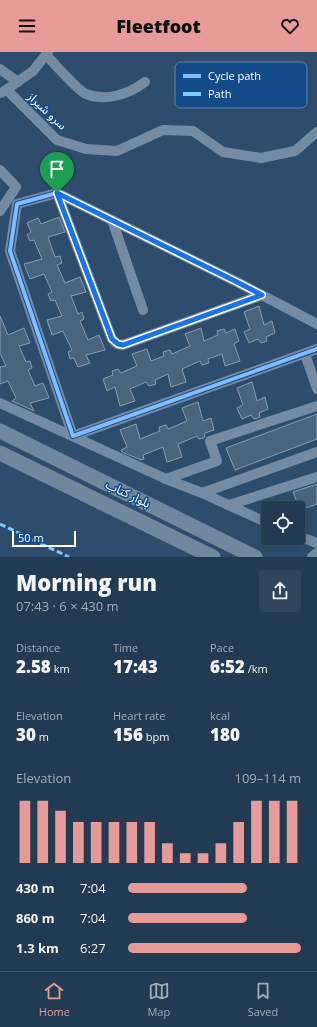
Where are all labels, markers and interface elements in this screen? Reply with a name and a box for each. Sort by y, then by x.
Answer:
text: Fleetfoot [116,14,201,38]
icon: menu [16,15,38,37]
icon: heart [279,15,301,37]
legend [175,62,307,108]
text: Cycle path [208,68,261,83]
text: Path [208,86,231,101]
street label: سرو شیراز [23,87,71,133]
pin [40,152,74,193]
icon: arrive [46,158,68,180]
street label: بلوار کتاب [103,475,153,512]
map controls [261,501,305,545]
button: locate [261,501,305,545]
scale bar [12,529,76,548]
text: 50 m [18,530,44,545]
text: Morning run [16,567,157,597]
button: share [259,570,301,612]
text: 07:43 · 6 × 430 m [16,597,119,615]
text: Distance [16,640,60,655]
text: Time [113,640,138,655]
text: Pace [210,640,234,655]
text: 2.58 [16,655,51,678]
text: 17:43 [113,655,158,678]
text: 6:52 [210,655,245,678]
text: km [51,661,70,676]
text: /km [245,661,268,676]
text: Elevation [16,708,63,723]
text: Heart rate [113,708,165,723]
text: kcal [210,708,230,723]
text: 30 [16,723,36,746]
text: 156 [113,723,143,746]
text: 180 [210,723,240,746]
text: m [36,729,49,744]
text: bpm [143,729,169,744]
text: Elevation [16,769,71,787]
text: 109–114 m [234,769,301,787]
text: 430 m [16,879,54,897]
text: 7:04 [80,879,106,897]
text: 860 m [16,909,54,927]
text: 7:04 [80,909,106,927]
text: 1.3 km [16,939,59,957]
text: 6:27 [80,939,106,957]
tab: Home [39,980,70,1019]
tab: Map [147,980,170,1019]
tab: Saved [248,980,278,1019]

